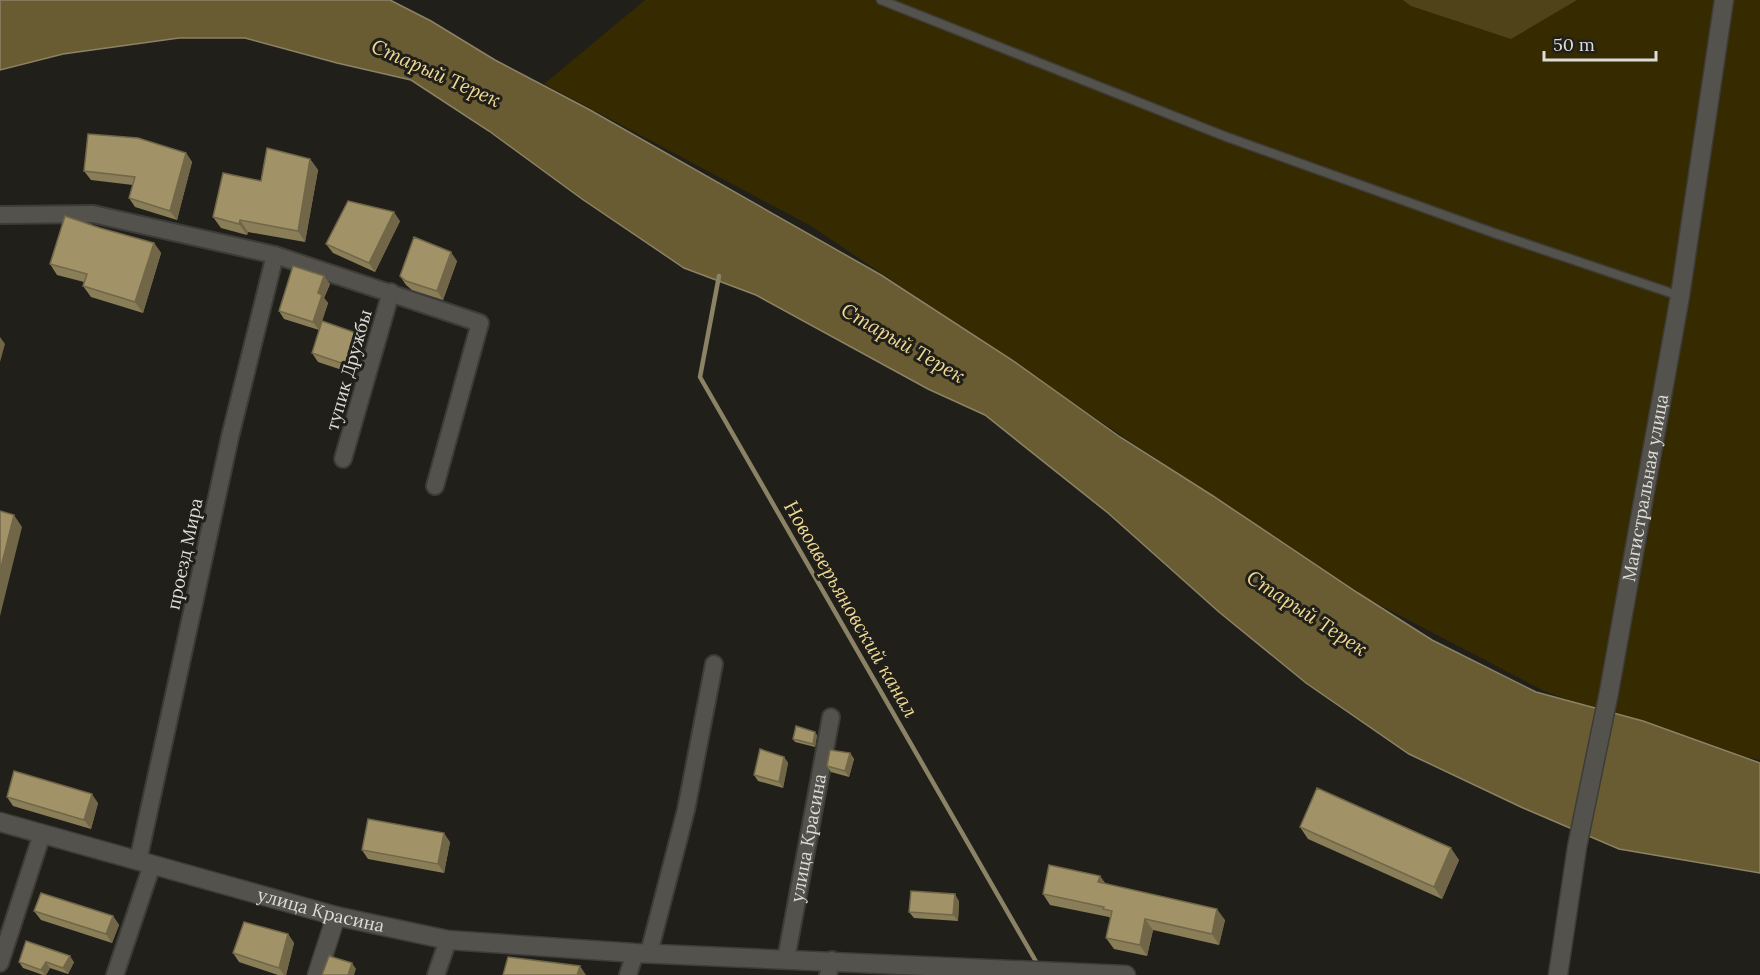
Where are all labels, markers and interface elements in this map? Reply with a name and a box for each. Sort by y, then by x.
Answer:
scale bar [1544,24,1656,62]
water label: Старый Терек [368,33,505,112]
text: 50 m [1553,33,1595,56]
water label: Старый Терек [837,297,970,388]
street label: тупик Дружбы [320,307,377,433]
street label: Магистральная улица [1617,392,1673,583]
street label: проезд Мира [161,496,208,612]
water label: Новоаверьяновский канал [779,496,924,722]
water label: Старый Терек [1242,564,1373,661]
street label: улица Красина [785,772,831,904]
street label: улица Красина [255,883,387,937]

